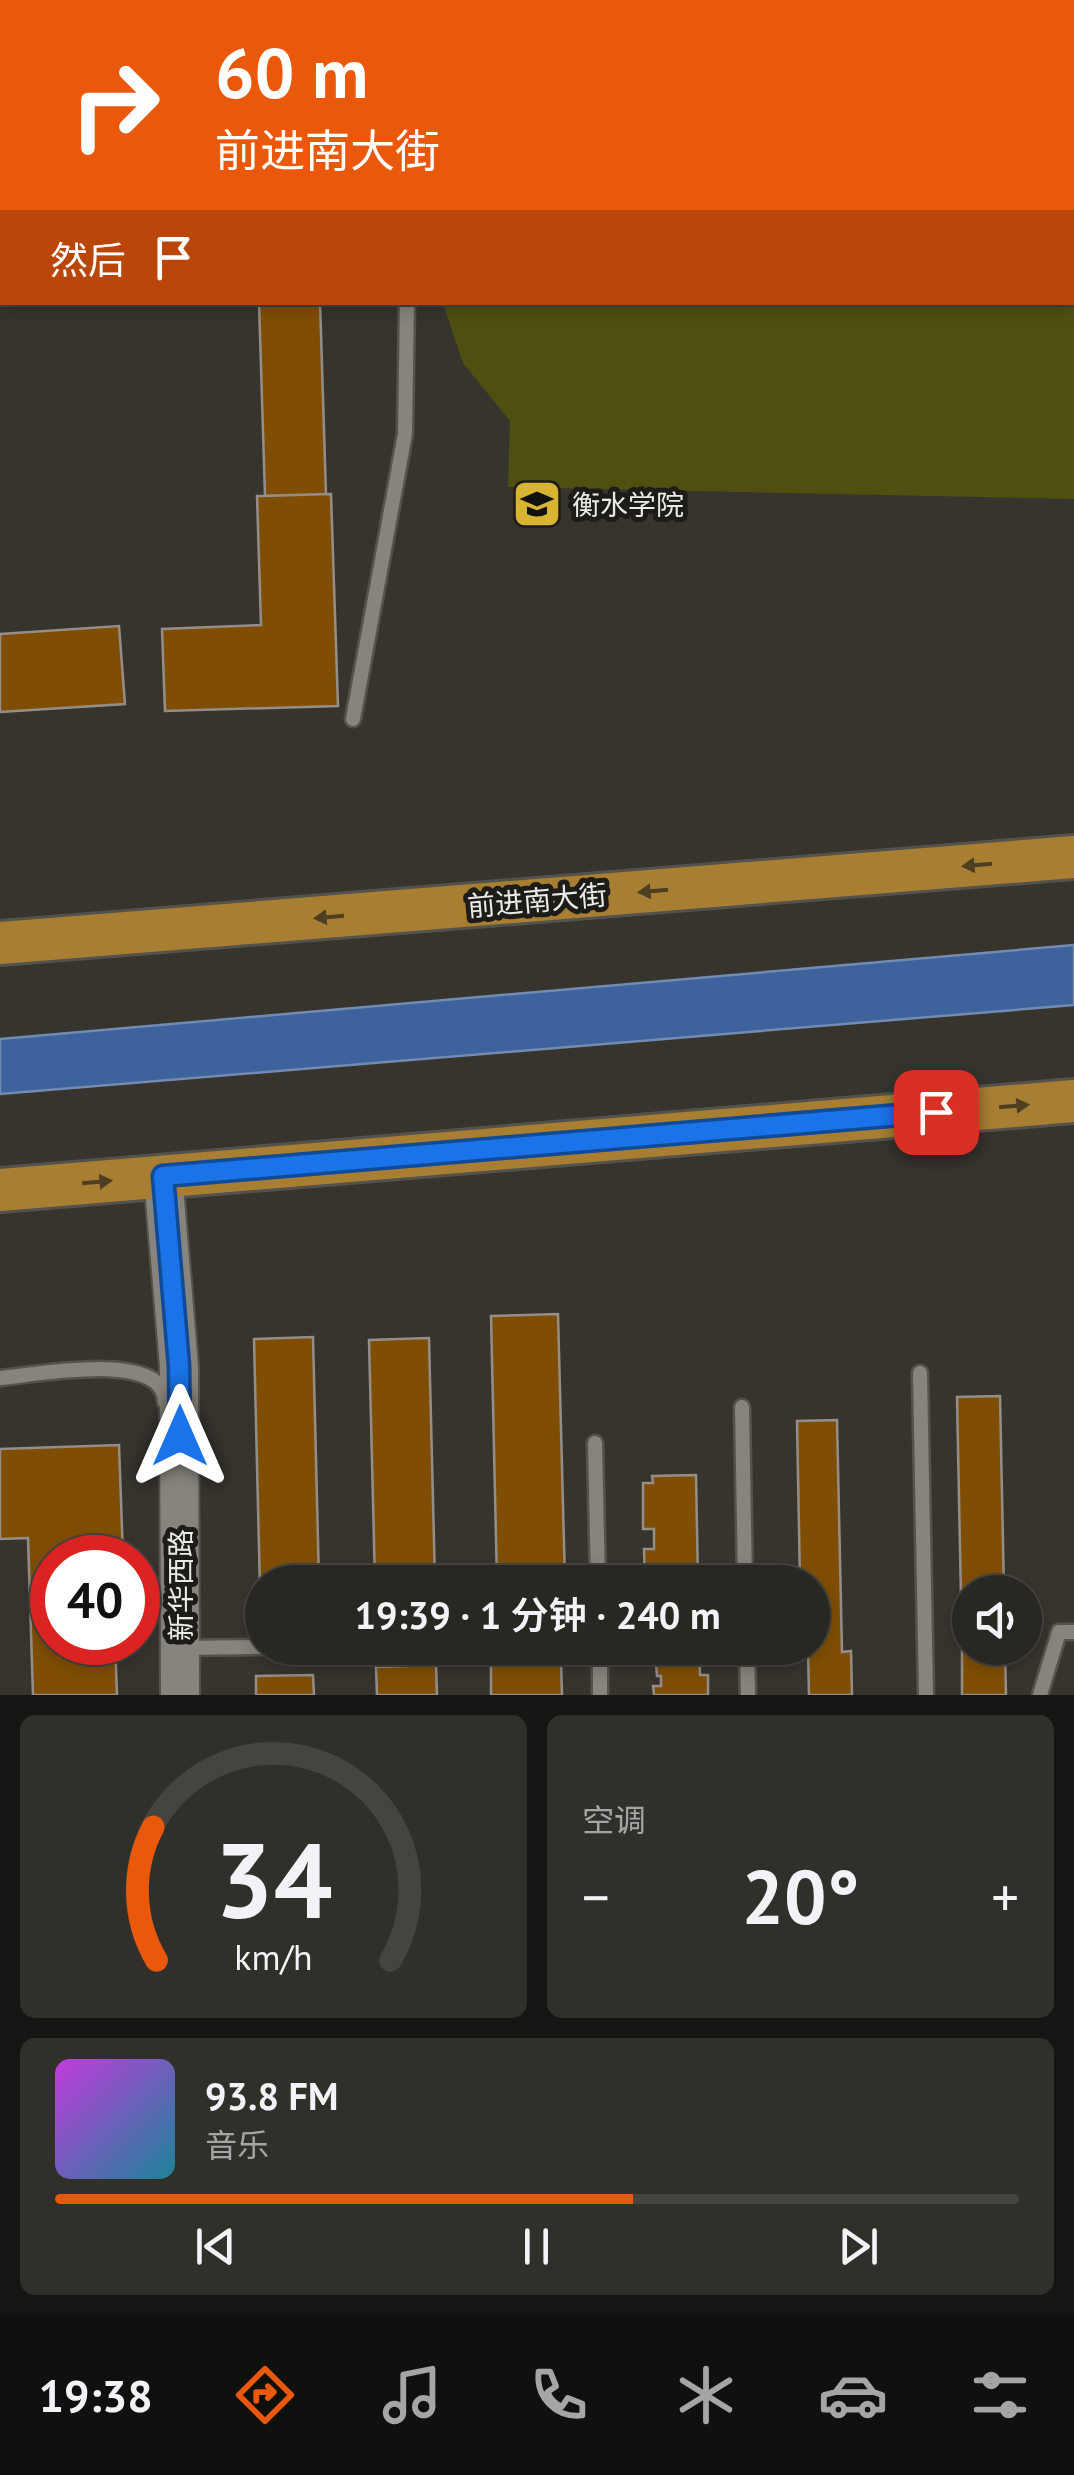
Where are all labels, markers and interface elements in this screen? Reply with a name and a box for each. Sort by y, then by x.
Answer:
text: 60 m [215,27,368,117]
icon: right [50,40,180,170]
text: 前进南大街 [215,121,440,179]
icon: arrive [146,230,201,285]
text: 然后 [50,235,126,284]
school or university icon: 衡水学院 [511,478,563,530]
place label: 衡水学院 [572,486,684,523]
one-way arrow [960,857,992,873]
street label: 前进南大街 [466,875,608,925]
one-way arrow [636,883,668,899]
one-way arrow [312,909,344,925]
pin [894,1070,979,1155]
icon: arrive [909,1085,964,1140]
one-way arrow [999,1098,1030,1114]
one-way arrow [82,1173,114,1189]
position arrow [128,1384,232,1488]
street label: 新华西路 [162,1529,199,1641]
speed limit sign: 40 [30,1535,160,1665]
map controls [952,1575,1042,1665]
button: sound [952,1575,1042,1665]
text: 19:39 · 1 分钟 · 240 m [354,1590,721,1639]
text: 空调 [582,1799,646,1841]
text: 34 [215,1812,332,1947]
text: 20° [742,1848,859,1945]
text: − [582,1861,610,1932]
text: + [991,1861,1019,1932]
text: km/h [234,1934,313,1980]
text: 93.8 FM [205,2071,338,2120]
text: 音乐 [205,2124,269,2166]
icon: previous [188,2219,243,2274]
icon: pause [509,2219,564,2274]
icon: next [831,2219,886,2274]
icon: directions [230,2360,300,2430]
icon: music [377,2360,447,2430]
icon: phone [524,2360,594,2430]
icon: climate [671,2360,741,2430]
icon: car [818,2360,888,2430]
icon: filters [965,2360,1035,2430]
text: 19:38 [39,2366,153,2424]

